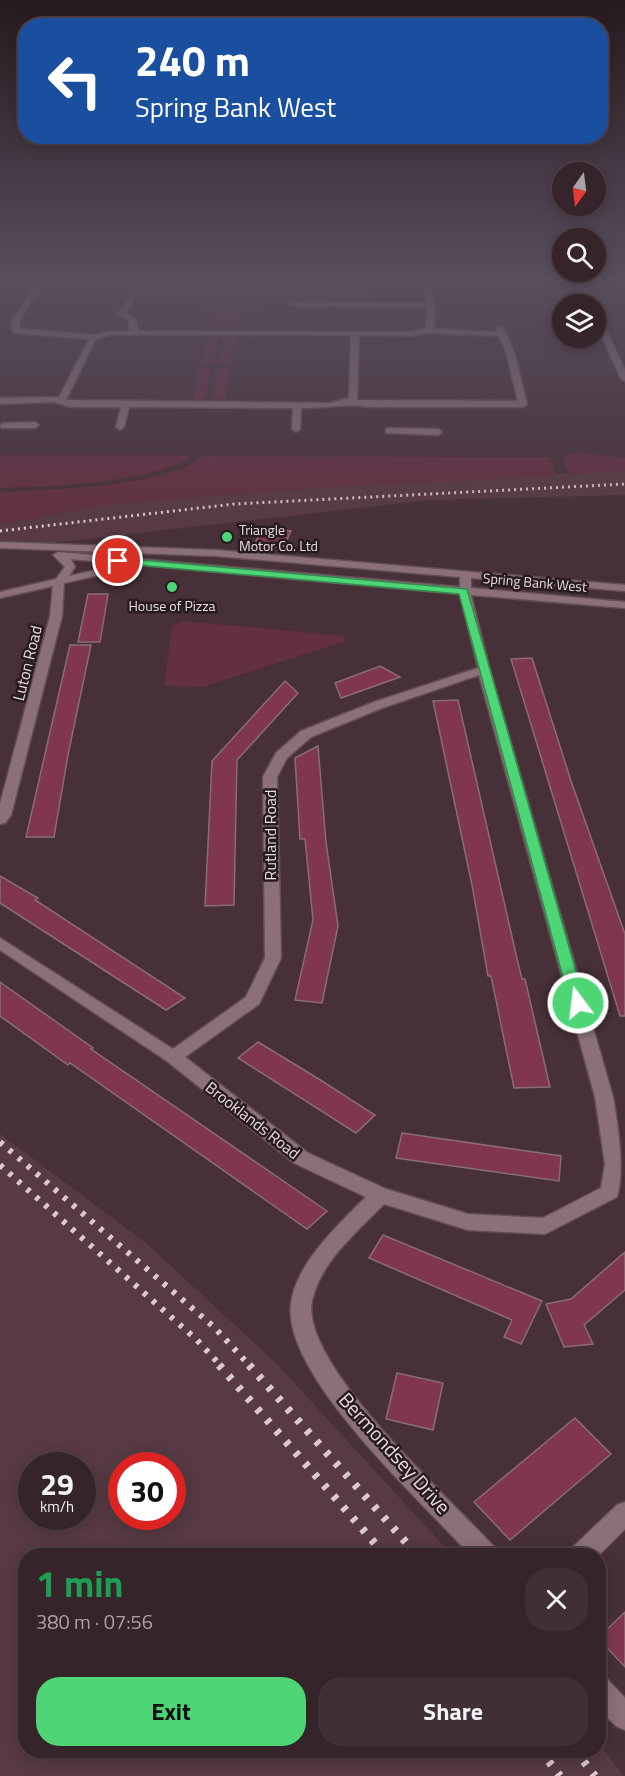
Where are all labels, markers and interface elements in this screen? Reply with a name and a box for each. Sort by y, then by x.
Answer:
text: 240 m [135,28,250,92]
icon: left [36,42,114,120]
text: Spring Bank West [135,86,336,127]
north arrow [552,162,606,216]
map controls [552,162,606,348]
button: search [552,228,606,282]
button: layers [552,294,606,348]
place label: Triangle Motor Co. Ltd [239,519,318,556]
marker: Triangle Motor Co. Ltd [220,530,234,544]
pin [92,535,143,586]
icon: arrive [101,544,134,577]
street label: Spring Bank West [482,567,588,597]
marker: House of Pizza [165,580,179,594]
place label: House of Pizza [128,595,216,616]
street label: Luton Road [6,623,48,703]
street label: Rutland Road [258,790,282,880]
position arrow [546,971,610,1035]
street label: Brooklands Road [201,1075,305,1165]
street label: Bermondsey Drive [332,1385,458,1521]
speed limit sign: 30 [108,1452,186,1530]
text: 29 [40,1461,74,1507]
text: km/h [40,1495,74,1518]
text: 1 min [36,1556,123,1611]
button: close [525,1568,588,1631]
text: 380 m · 07:56 [36,1606,153,1637]
button: Exit [36,1677,306,1746]
button: Share [318,1677,588,1746]

